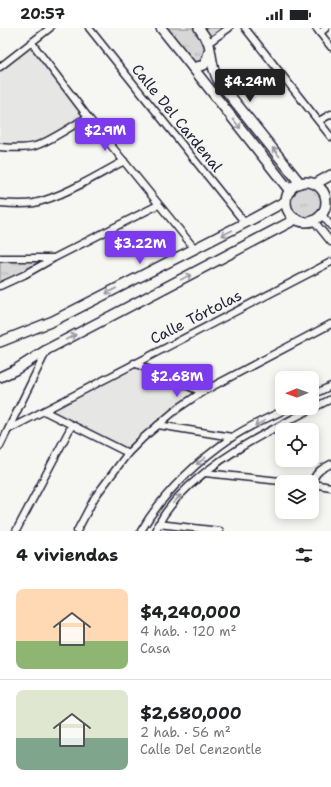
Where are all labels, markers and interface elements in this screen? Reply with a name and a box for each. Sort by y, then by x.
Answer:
text: 20:57 [20,4,65,24]
street label: Calle Del Cardenal [127,60,227,177]
pin: $4.24M [217,69,283,103]
text: $4.24M [224,73,276,90]
pin: $2.9M [77,118,133,152]
one-way arrow [233,119,242,130]
text: $2.9M [84,122,126,139]
one-way arrow [271,147,280,158]
one-way arrow [221,230,233,237]
pin: $3.22M [107,231,173,265]
text: $3.22M [114,235,166,252]
one-way arrow [179,273,191,280]
street label: Calle Tórtolas [147,285,245,349]
one-way arrow [105,288,117,296]
one-way arrow [64,333,76,341]
pin: $2.68M [144,364,210,398]
text: $2.68M [151,368,203,385]
north arrow [275,371,319,415]
map controls [275,371,319,519]
one-way arrow [254,419,266,427]
button: locate [275,423,319,467]
one-way arrow [196,456,207,465]
button: layers [275,475,319,519]
one-way arrow [172,494,181,504]
text: 4 viviendas [16,544,118,566]
icon: filters [293,544,315,566]
text: $4,240,000 [140,601,241,623]
icon: home [48,605,96,653]
text: 4 hab. · 120 m² [140,623,236,640]
text: Casa [140,640,170,657]
text: $2,680,000 [140,702,242,724]
icon: home [48,706,96,754]
text: 2 hab. · 56 m² [140,724,231,741]
text: Calle Del Cenzontle [140,741,262,758]

